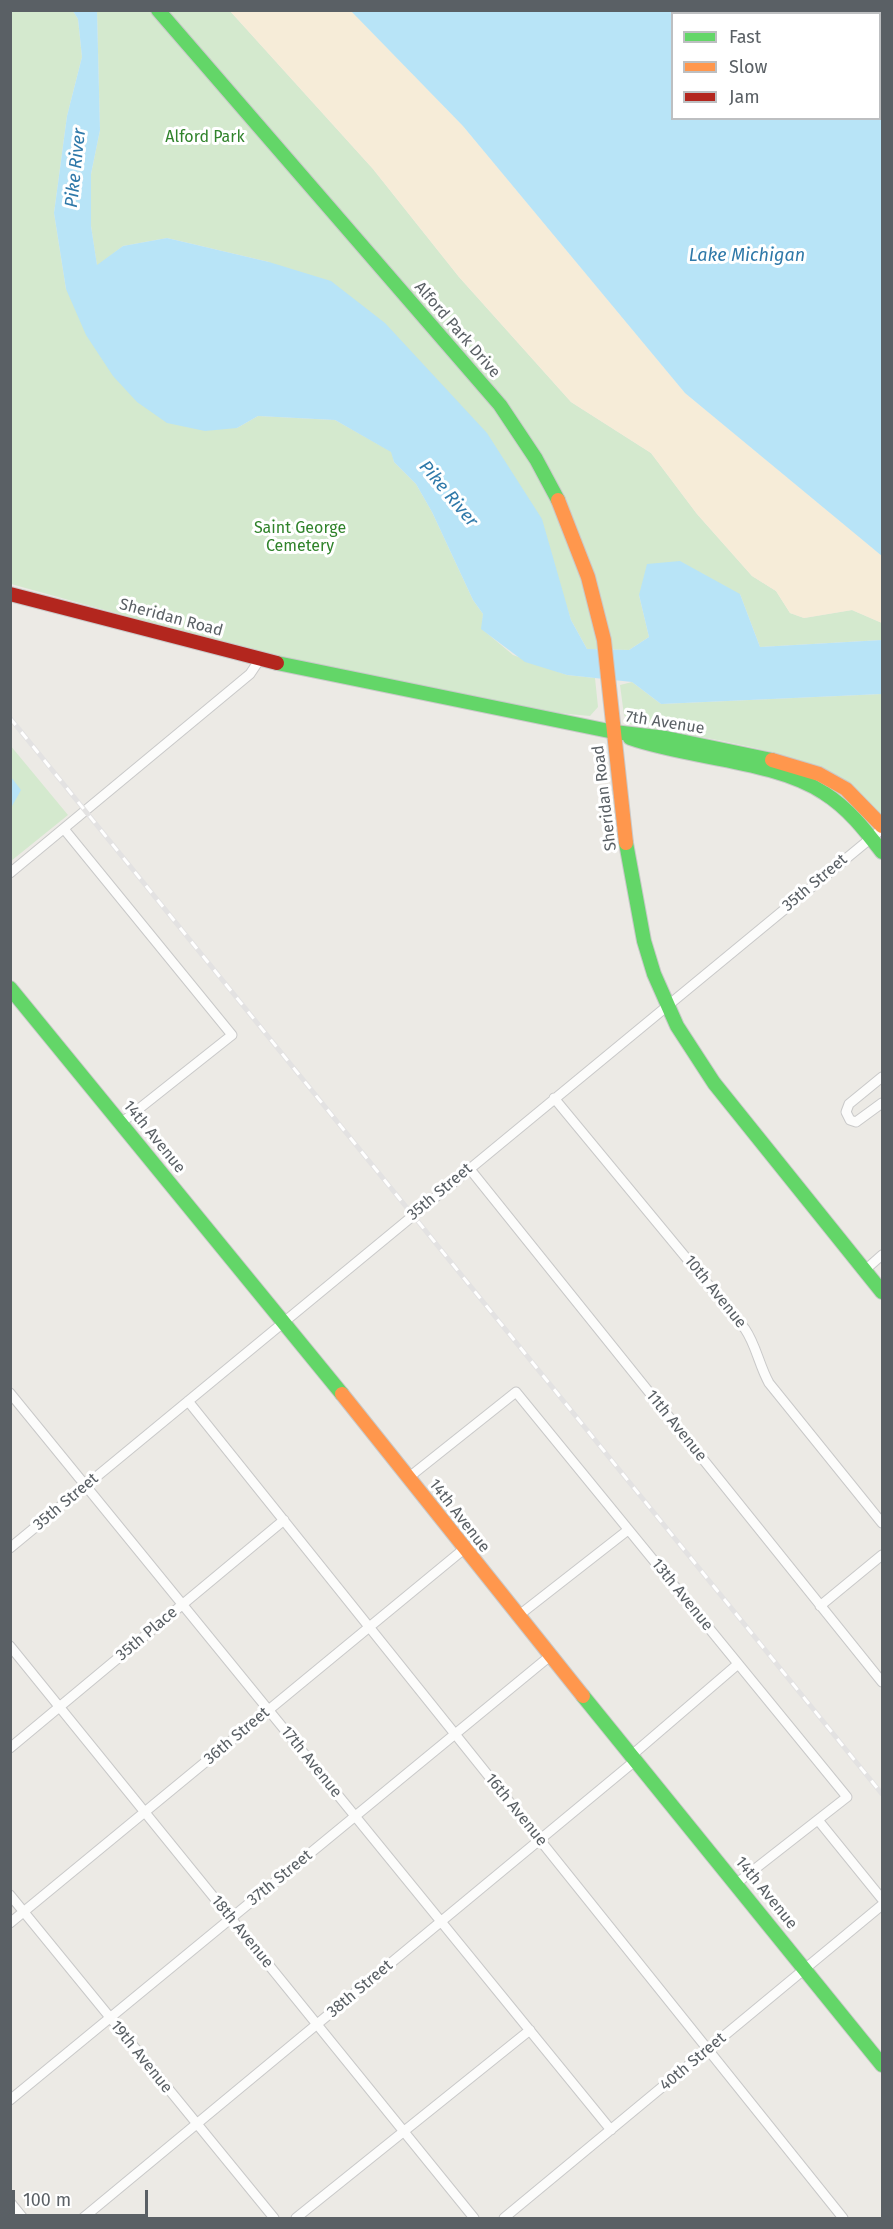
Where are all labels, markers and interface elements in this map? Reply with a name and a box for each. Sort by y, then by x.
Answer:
legend [671,12,881,120]
text: Fast [729,26,761,48]
text: Slow [729,56,767,78]
text: Jam [729,86,760,108]
water label: Pike River [61,127,91,209]
park label: Alford Park [165,128,245,148]
water label: Lake Michigan [689,245,805,267]
street label: Alford Park Drive [410,278,504,382]
water label: Pike River [414,456,482,532]
park label: Saint George Cemetery [254,519,346,557]
street label: Sheridan Road [117,595,225,641]
street label: 7th Avenue [624,707,706,739]
street label: Sheridan Road [589,744,621,852]
street label: 35th Street [779,850,851,916]
street label: 14th Avenue [119,1097,189,1177]
street label: 35th Street [404,1159,476,1225]
street label: 10th Avenue [680,1252,750,1332]
street label: 11th Avenue [641,1386,711,1466]
street label: 35th Street [30,1469,102,1535]
street label: 14th Avenue [424,1475,494,1557]
street label: 13th Avenue [647,1555,717,1635]
street label: 35th Place [113,1603,181,1665]
street label: 36th Street [200,1703,274,1769]
street label: 17th Avenue [276,1722,346,1802]
street label: 16th Avenue [481,1770,551,1850]
street label: 37th Street [244,1846,316,1910]
street label: 14th Avenue [731,1853,801,1933]
street label: 18th Avenue [207,1892,277,1972]
street label: 38th Street [323,1956,397,2022]
street label: 19th Avenue [106,2017,176,2097]
street label: 40th Street [656,2029,730,2095]
scale bar [15,2178,152,2216]
text: 100 m [23,2189,71,2211]

